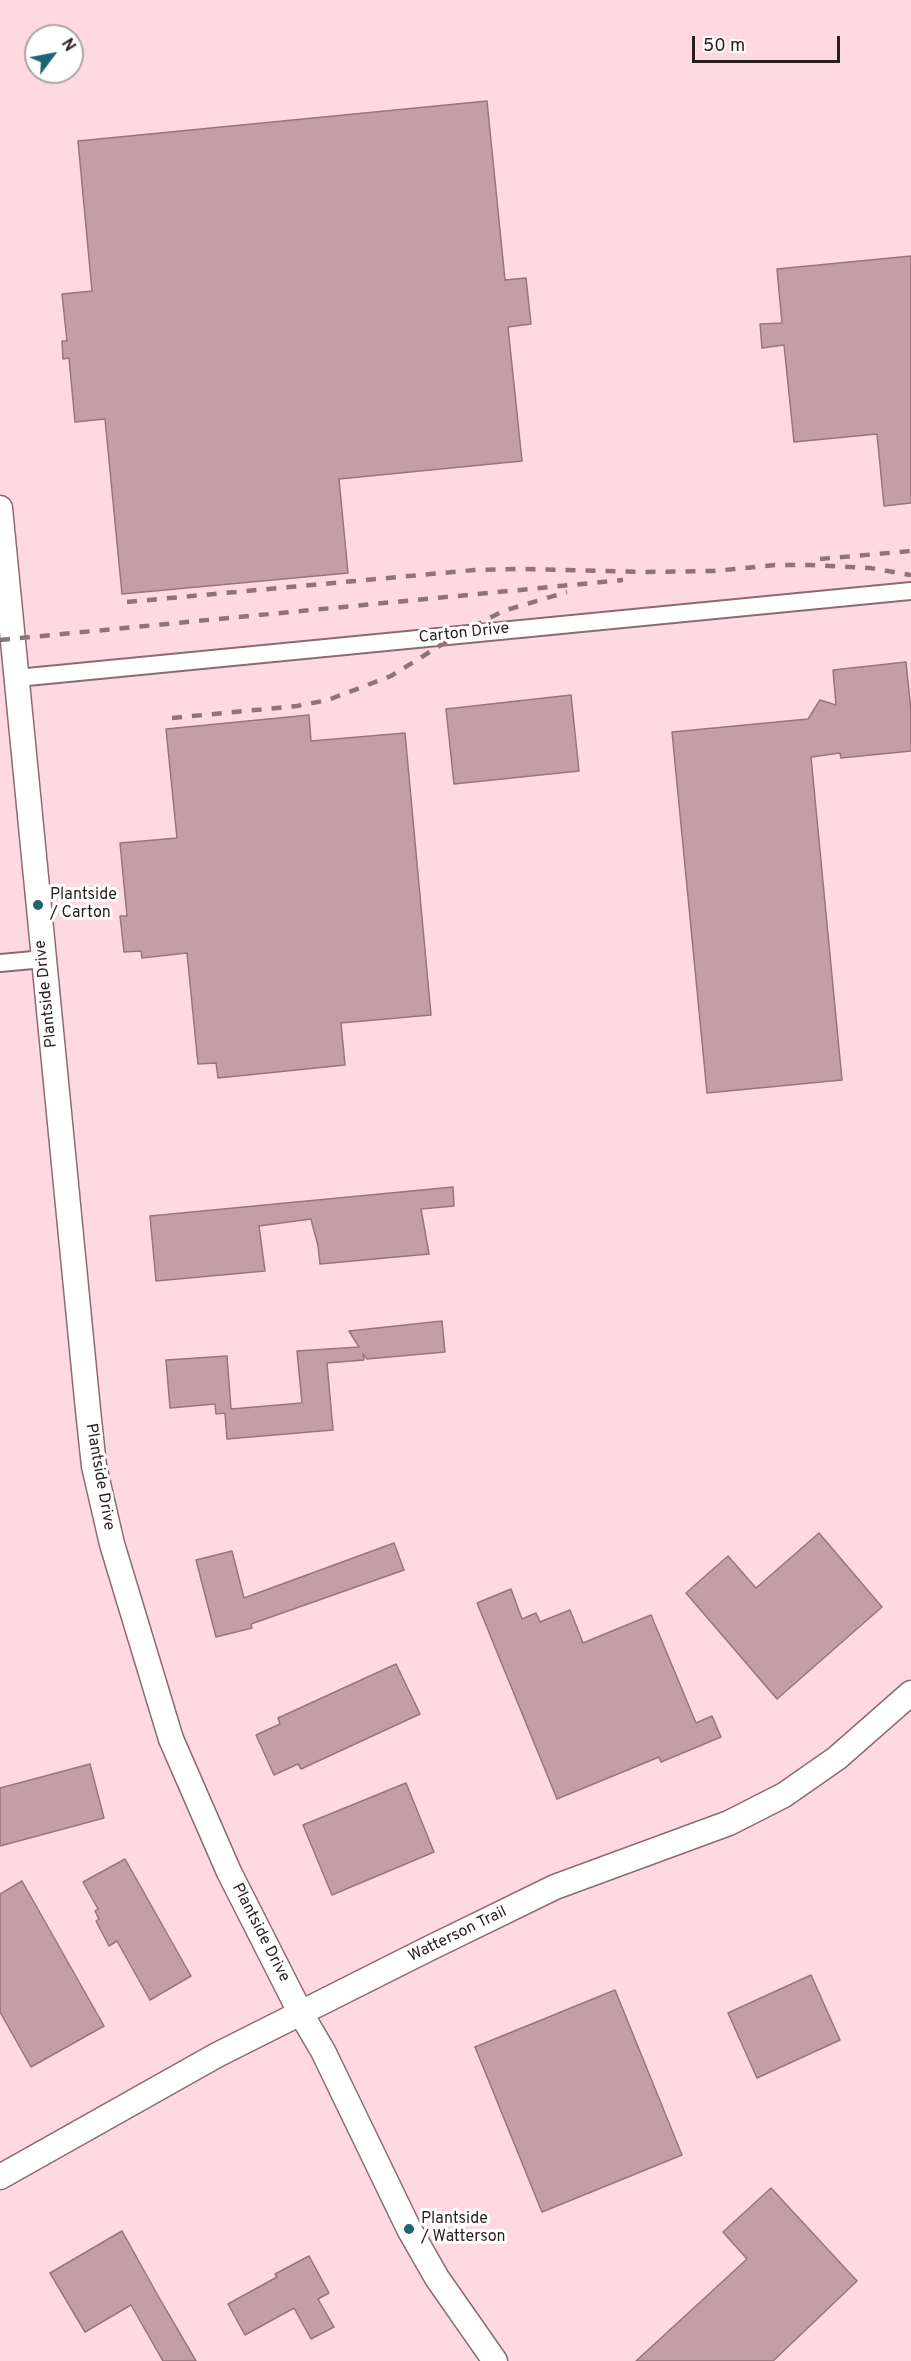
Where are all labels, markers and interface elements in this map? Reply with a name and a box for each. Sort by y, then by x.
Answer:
north arrow [24,24,84,84]
scale bar [695,24,844,62]
text: N [56,35,79,56]
text: 50 m [703,35,745,58]
street label: Carton Drive [418,620,510,648]
place label: Plantside / Carton [50,886,117,924]
marker: Plantside / Carton [31,898,45,912]
street label: Plantside Drive [32,939,62,1049]
street label: Plantside Drive [80,1422,118,1532]
street label: Plantside Drive [227,1880,293,1986]
street label: Watterson Trail [406,1903,510,1967]
place label: Plantside / Watterson [421,2210,506,2248]
marker: Plantside / Watterson [402,2222,416,2236]

